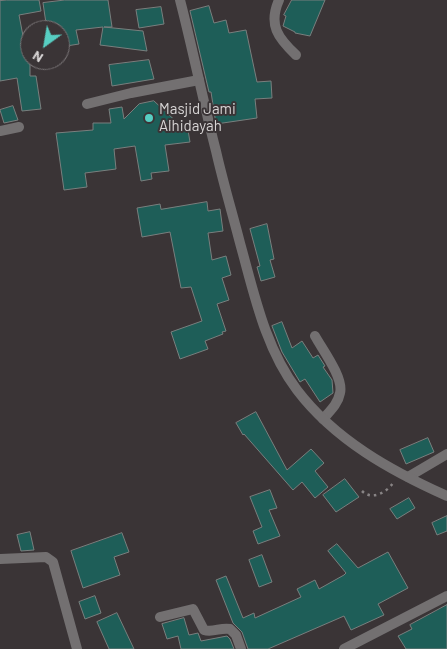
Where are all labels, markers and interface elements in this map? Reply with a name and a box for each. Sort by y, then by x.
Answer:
north arrow [20,20,70,70]
text: N [29,48,46,67]
place label: Masjid Jami Alhidayah [159,100,236,135]
marker: Masjid Jami Alhidayah [143,112,155,124]

